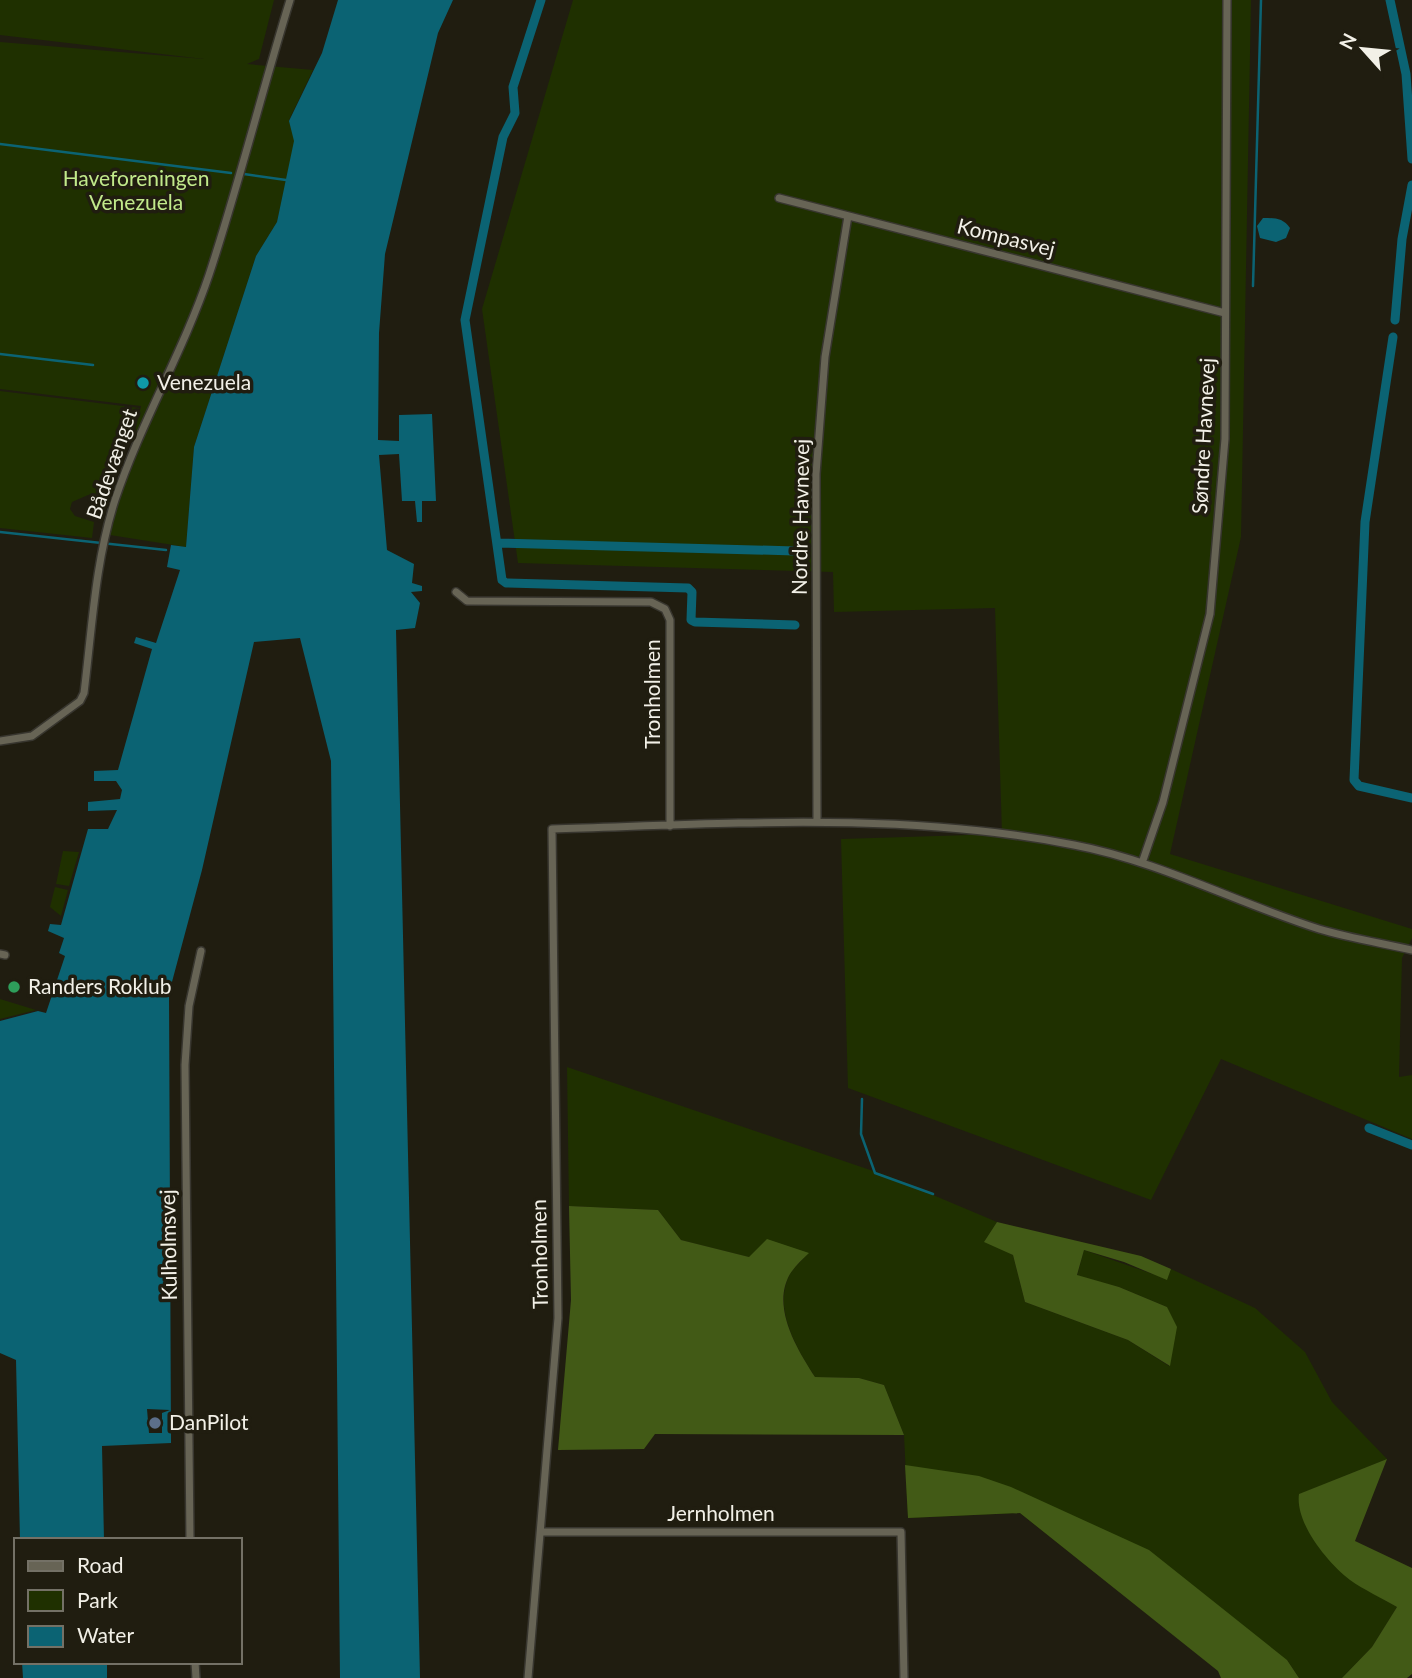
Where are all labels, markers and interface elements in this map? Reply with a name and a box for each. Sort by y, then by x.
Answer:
north arrow [1328,14,1398,84]
text: N [1334,29,1361,53]
park label: Haveforeningen Venezuela [63,165,209,214]
street label: Kompasvej [955,212,1058,261]
street label: Søndre Havnevej [1186,357,1219,515]
place label: Venezuela [157,369,251,394]
marker: Venezuela [135,375,151,391]
street label: Bådevænget [80,405,141,522]
street label: Nordre Havnevej [786,439,813,595]
street label: Tronholmen [639,639,664,749]
place label: Randers Roklub [28,973,172,998]
marker: Randers Roklub [6,979,22,995]
street label: Kulholmsvej [154,1189,181,1301]
street label: Tronholmen [525,1199,552,1309]
place label: DanPilot [169,1409,249,1434]
marker: DanPilot [147,1415,163,1431]
street label: Jernholmen [667,1500,775,1525]
legend [14,1538,242,1664]
text: Road [77,1552,124,1577]
text: Park [77,1587,118,1612]
text: Water [77,1622,134,1647]

